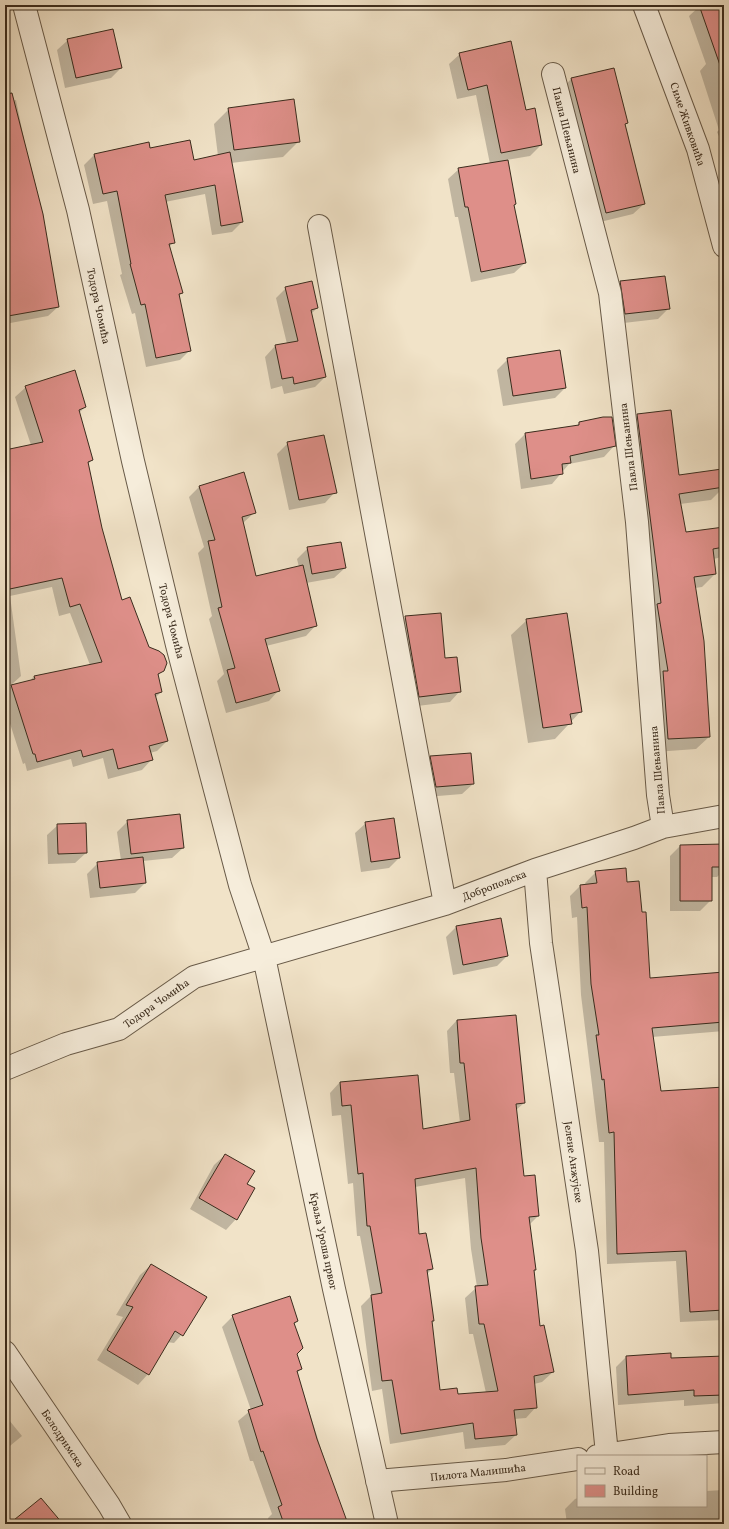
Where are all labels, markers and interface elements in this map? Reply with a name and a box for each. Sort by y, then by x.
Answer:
street label: Симе Живковића [665,81,708,169]
street label: Павла Шењанина [548,86,584,176]
street label: Тодора Чомића [82,267,113,346]
street label: Павла Шењанина [617,401,642,492]
street label: Тодора Чомића [154,582,187,661]
street label: Павла Шењанина [647,725,670,815]
street label: Добропољска [460,867,529,906]
street label: Тодора Чомића [121,976,193,1033]
street label: Јелене Анжујске [559,1120,586,1204]
street label: Краља Уроша првог [305,1191,340,1292]
street label: Белодримска [37,1407,87,1471]
legend [577,1455,707,1507]
street label: Пилота Малишића [430,1461,527,1486]
text: Road [613,1464,640,1480]
text: Building [613,1484,658,1500]

